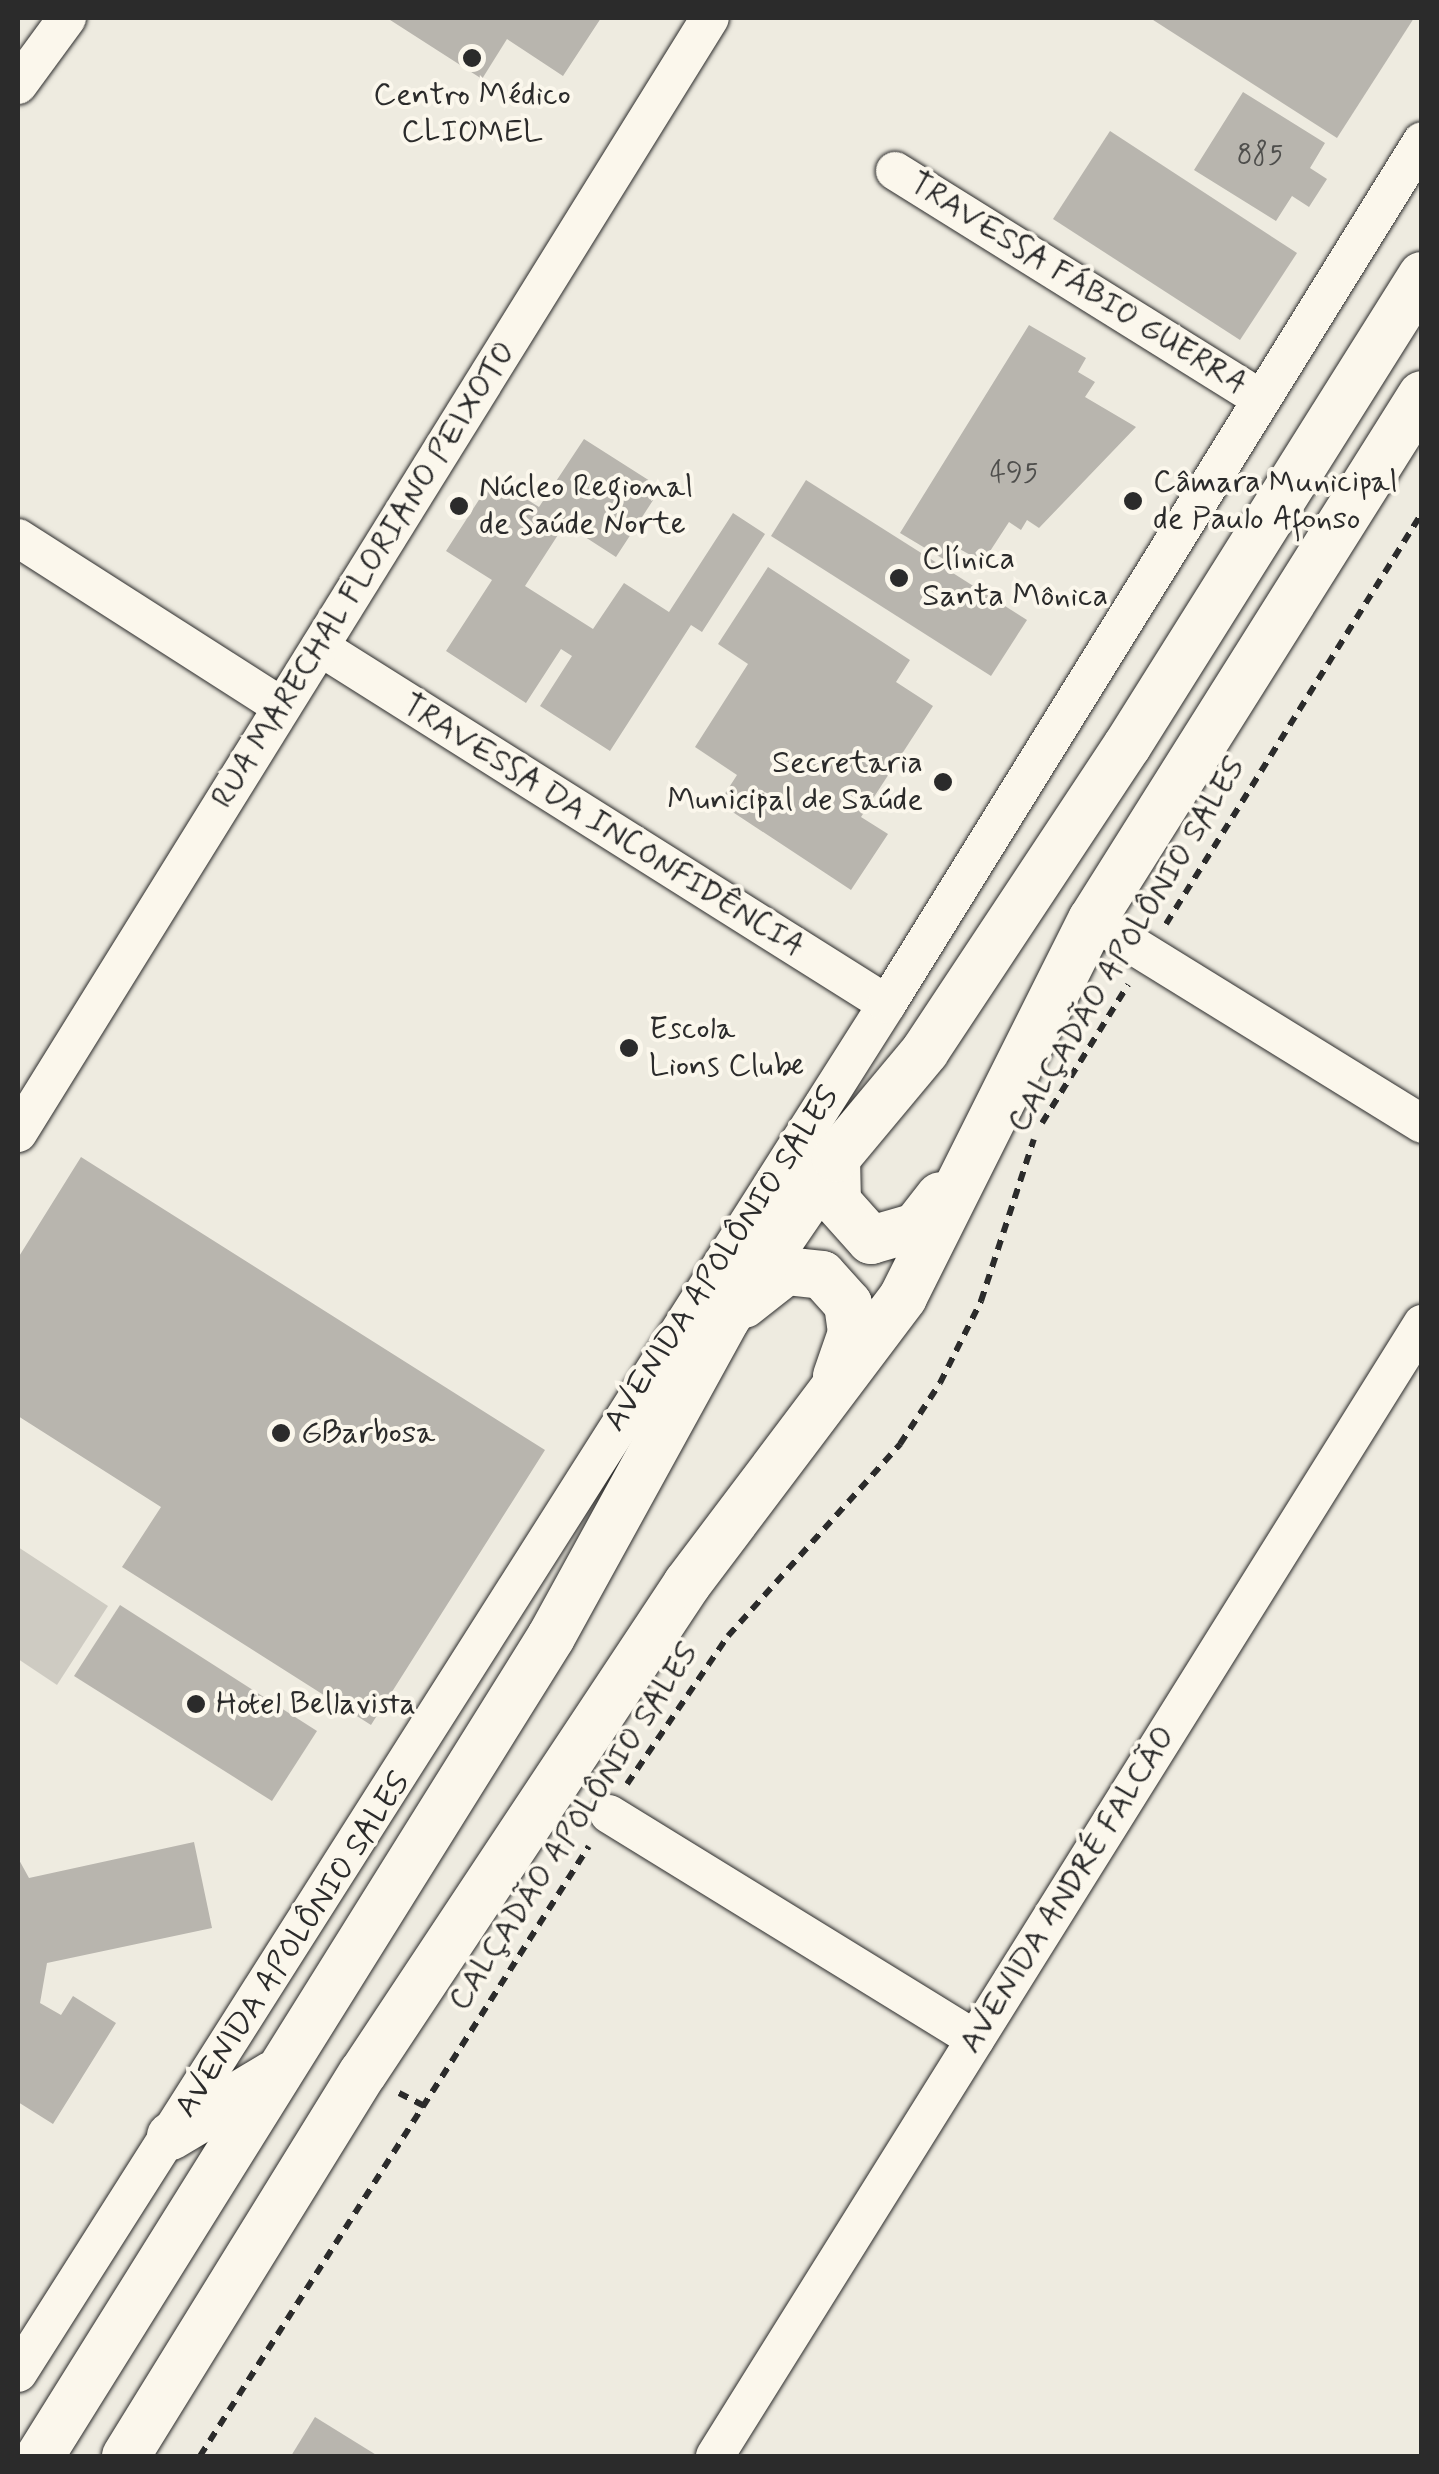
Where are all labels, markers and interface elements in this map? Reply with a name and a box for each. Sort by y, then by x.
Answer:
marker: Centro Médico CLIOMEL [459,45,485,71]
place label: Centro Médico CLIOMEL [373,77,571,152]
house number: 885 [1237,139,1283,173]
street label: TRAVESSA FÁBIO GUERRA [900,163,1256,405]
street label: RUA MARECHAL FLORIANO PEIXOTO [202,331,526,819]
house number: 495 [990,457,1038,491]
place label: Câmara Municipal de Paulo Afonso [1153,464,1395,539]
place label: Núcleo Regional de Saúde Norte [479,469,692,544]
marker: Câmara Municipal de Paulo Afonso [1122,490,1144,512]
marker: Núcleo Regional de Saúde Norte [448,495,470,517]
place label: Clínica Santa Mônica [922,541,1108,616]
marker: Clínica Santa Mônica [886,565,912,591]
street label: TRAVESSA DA INCONFIDÊNCIA [398,688,808,964]
place label: Secretaria Municipal de Saúde [671,745,923,820]
street label: CALÇADÃO APOLÔNIO SALES [998,748,1256,1142]
marker: Secretaria Municipal de Saúde [932,771,954,793]
place label: Escola Lions Clube [649,1011,804,1086]
marker: Escola Lions Clube [618,1037,640,1059]
street label: AVENIDA APOLÔNIO SALES [594,1077,850,1441]
place label: GBarbosa [301,1414,435,1452]
marker: GBarbosa [270,1422,292,1444]
street label: CALÇADÃO APOLÔNIO SALES [439,1633,709,2021]
place label: Hotel Bellavista [216,1685,416,1723]
marker: Hotel Bellavista [185,1693,207,1715]
street label: AVENIDA ANDRÉ FALCÃO [951,1719,1185,2061]
street label: AVENIDA APOLÔNIO SALES [165,1763,421,2127]

